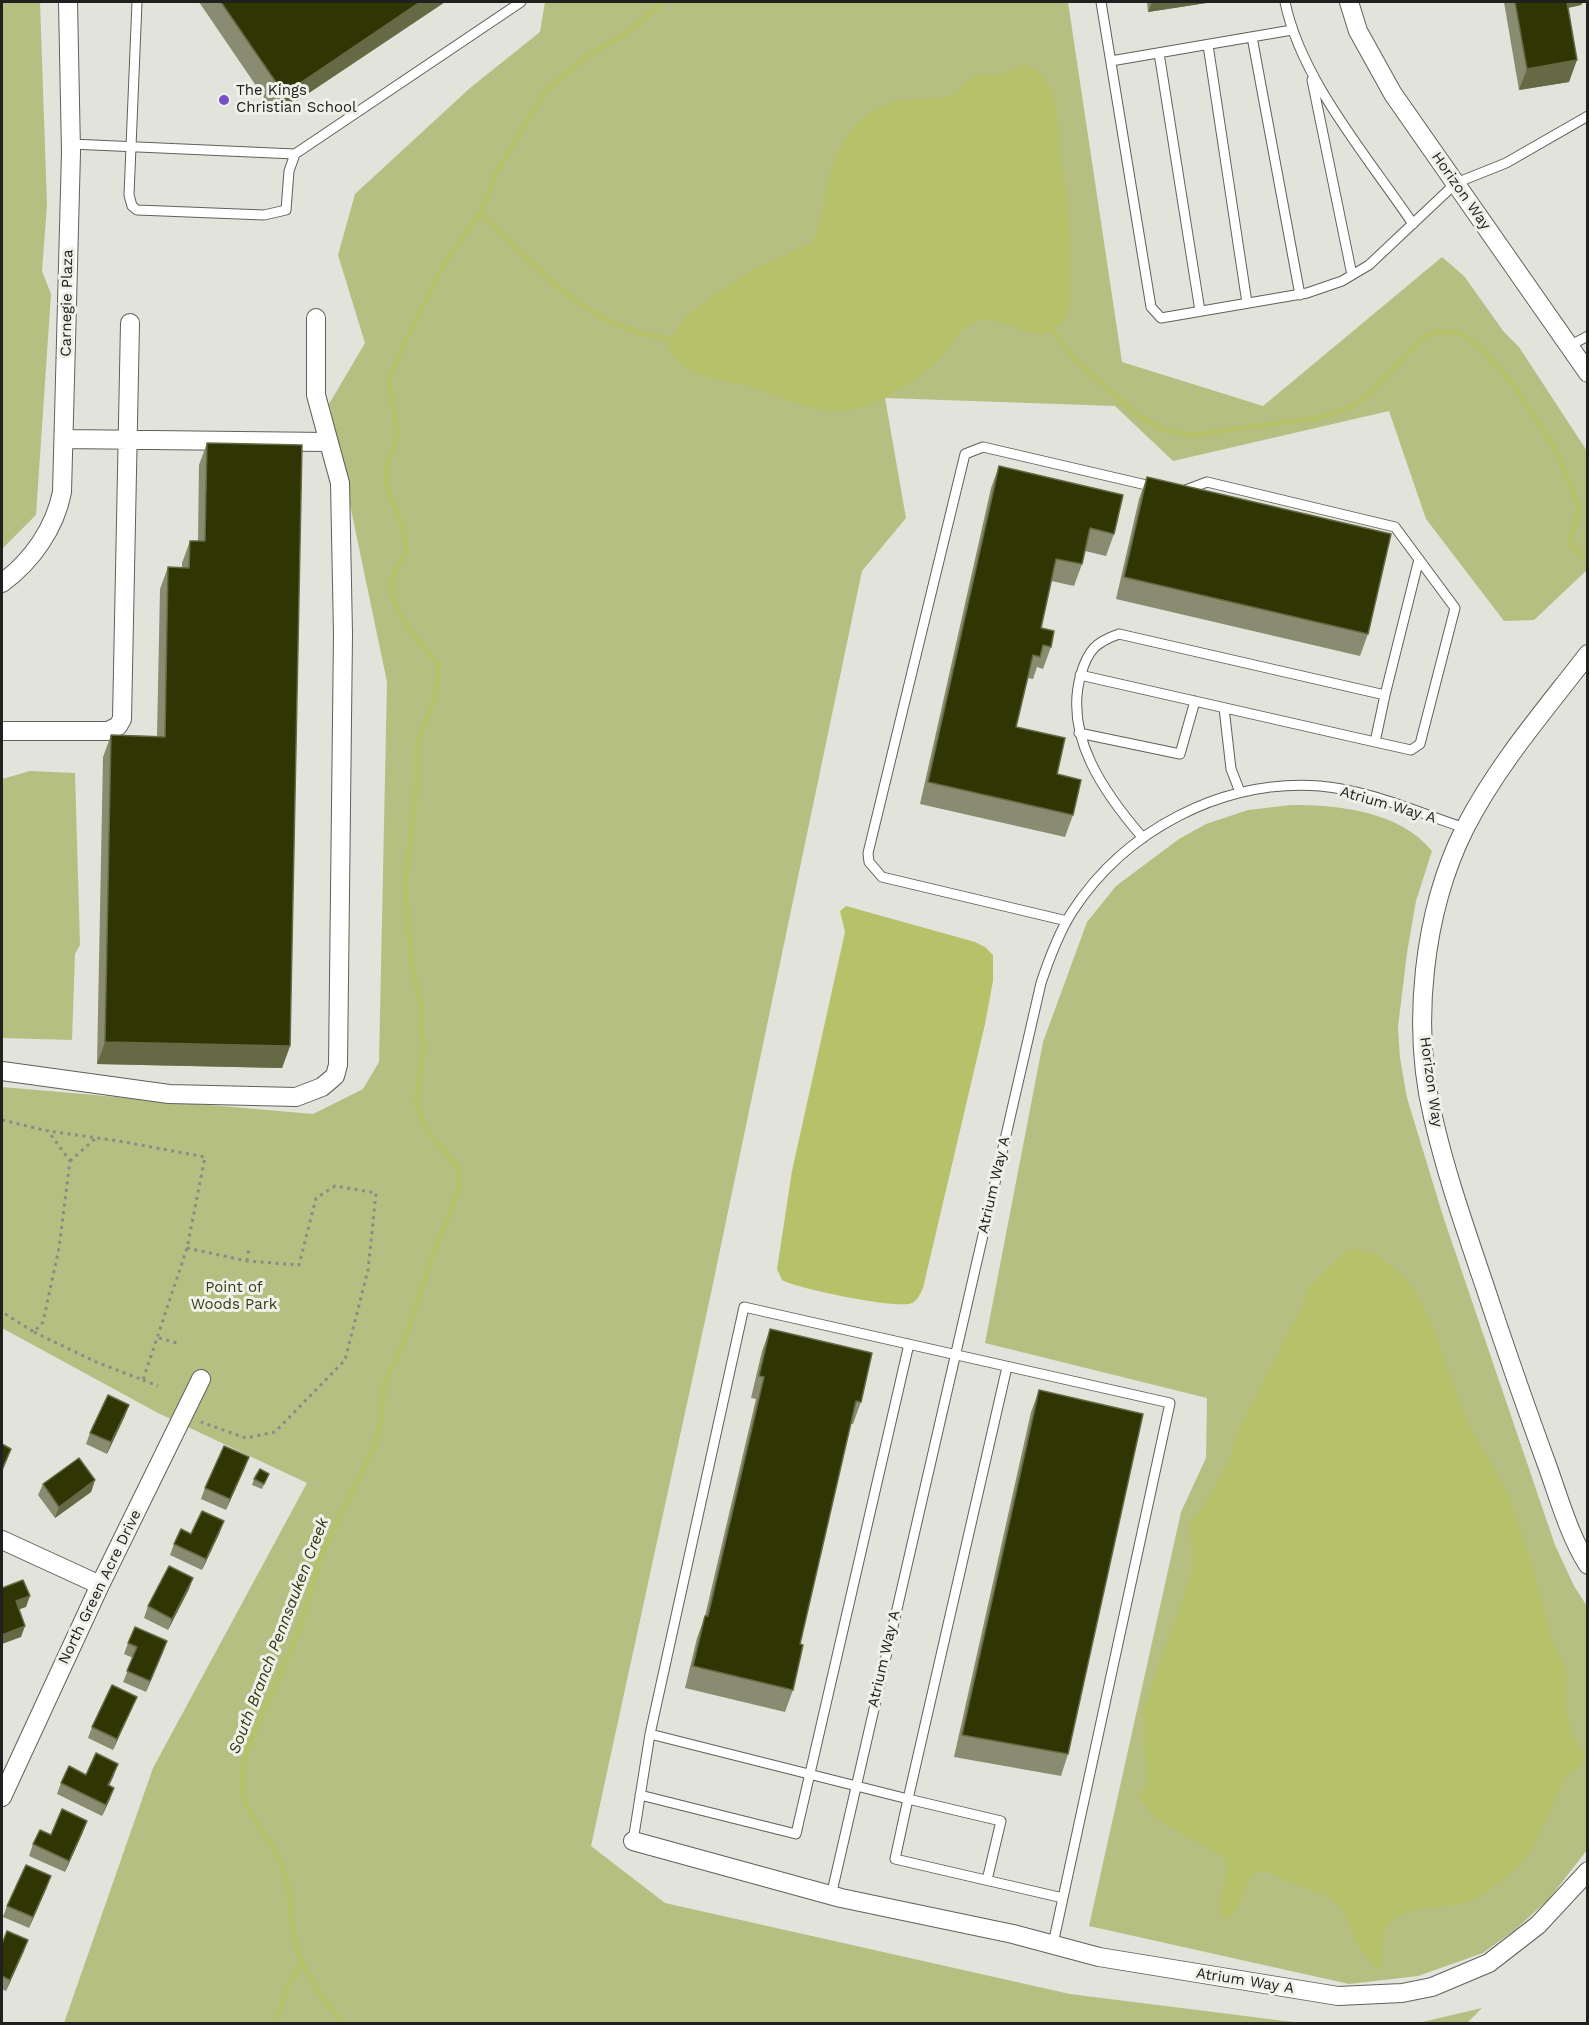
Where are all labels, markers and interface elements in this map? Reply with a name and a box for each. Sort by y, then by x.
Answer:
place label: The Kings Christian School [236,82,357,117]
marker: The Kings Christian School [217,93,231,107]
street label: Horizon Way [1428,149,1494,233]
street label: Carnegie Plaza [57,249,77,357]
street label: Atrium Way A [1338,783,1438,827]
street label: Horizon Way [1416,1036,1446,1128]
street label: Atrium Way A [974,1135,1014,1235]
park label: Point of Woods Park [191,1279,277,1314]
street label: North Green Acre Drive [55,1507,145,1667]
water label: South Branch Pennsauken Creek [225,1515,333,1757]
street label: Atrium Way A [864,1609,904,1709]
street label: Atrium Way A [1195,1964,1295,1998]

